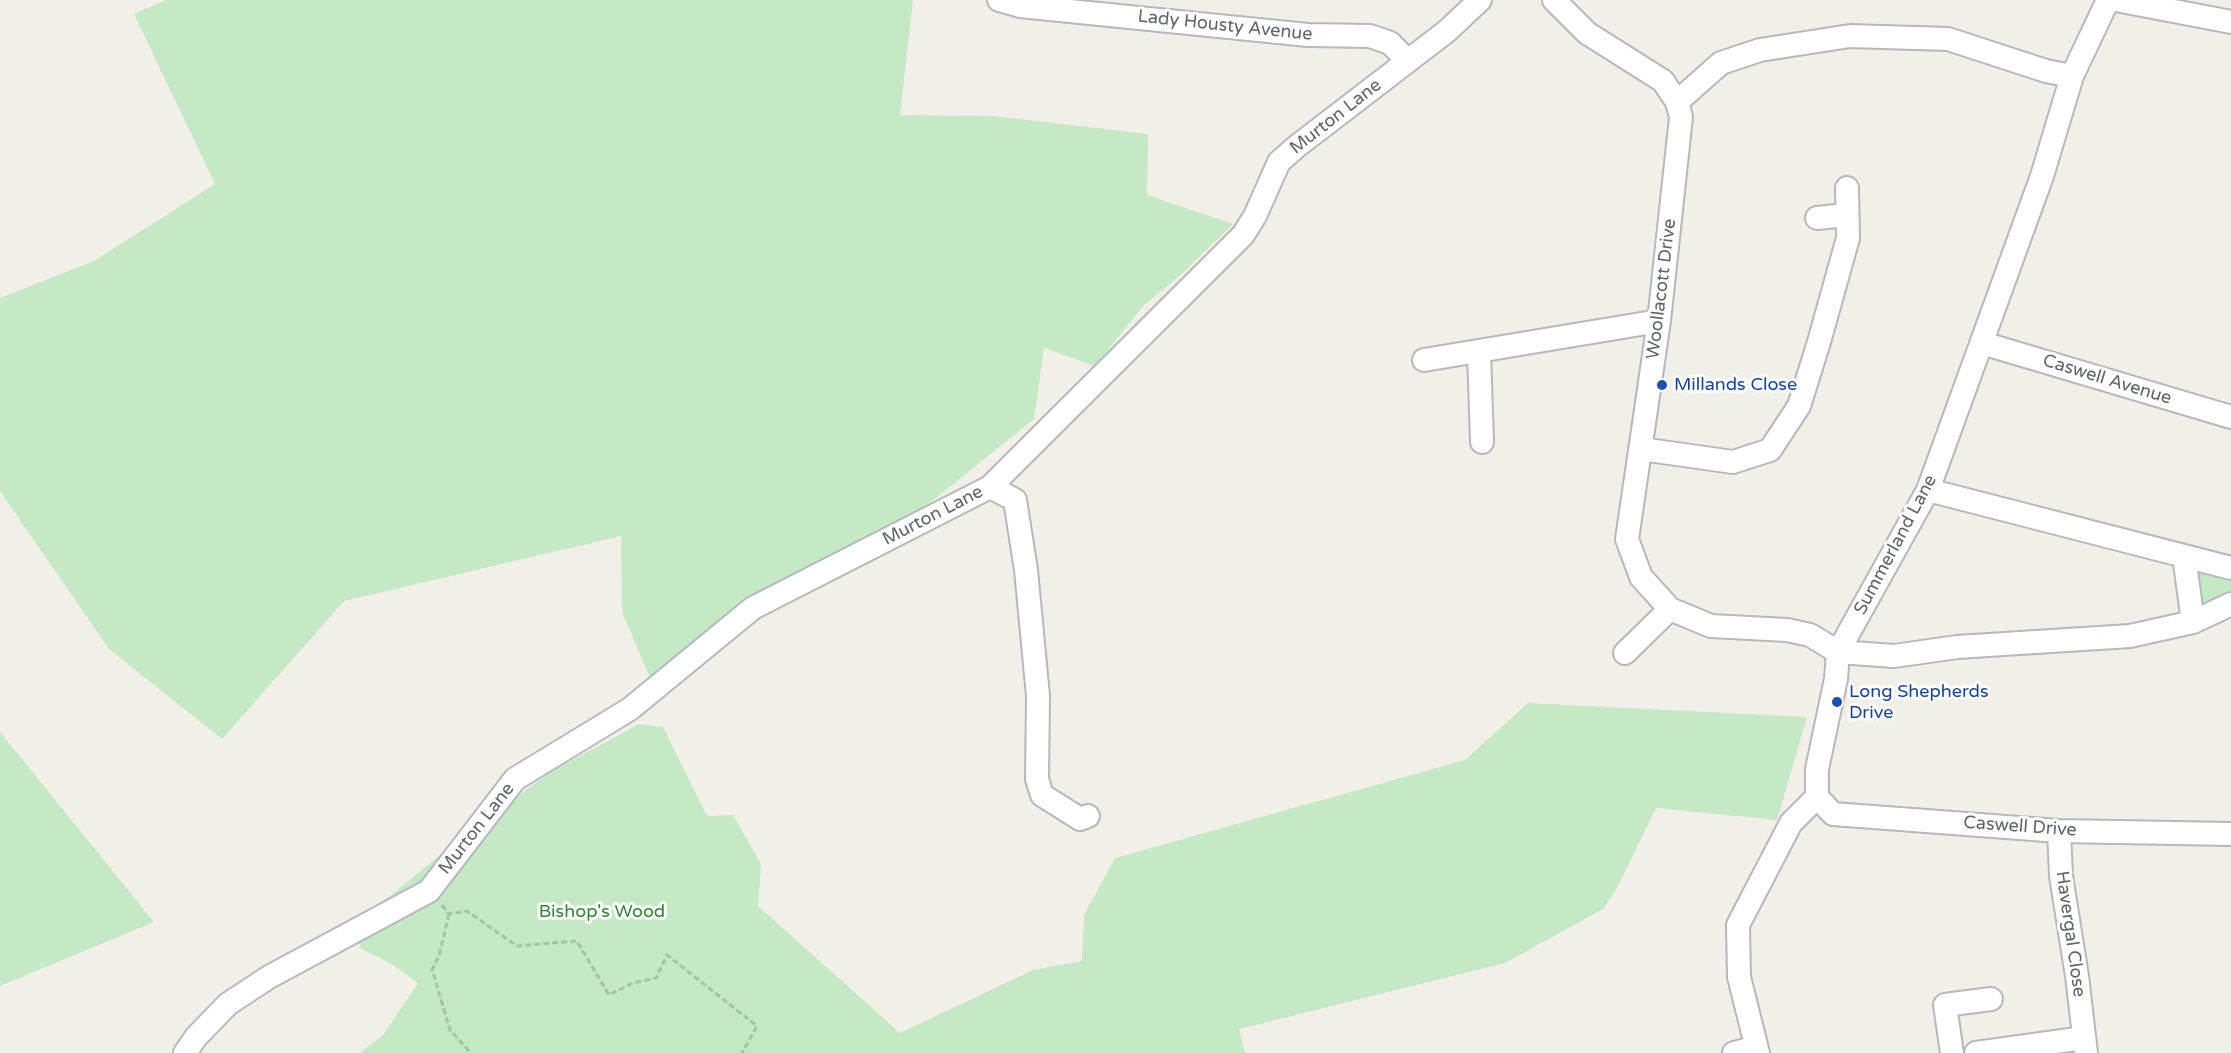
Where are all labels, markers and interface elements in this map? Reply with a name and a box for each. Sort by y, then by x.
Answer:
street label: Lady Housty Avenue [1137,6,1313,46]
street label: Murton Lane [1286,75,1386,159]
street label: Woollacott Drive [1643,217,1681,361]
street label: Caswell Avenue [2040,350,2174,410]
place label: Millands Close [1674,374,1797,396]
marker: Millands Close [1655,378,1669,392]
street label: Summerland Lane [1850,471,1942,619]
street label: Murton Lane [879,481,987,551]
place label: Long Shepherds Drive [1849,681,1989,724]
marker: Long Shepherds Drive [1830,695,1844,709]
street label: Murton Lane [435,779,519,879]
street label: Caswell Drive [1963,812,2077,842]
street label: Havergal Close [2050,870,2090,998]
park label: Bishop's Wood [539,901,665,923]

